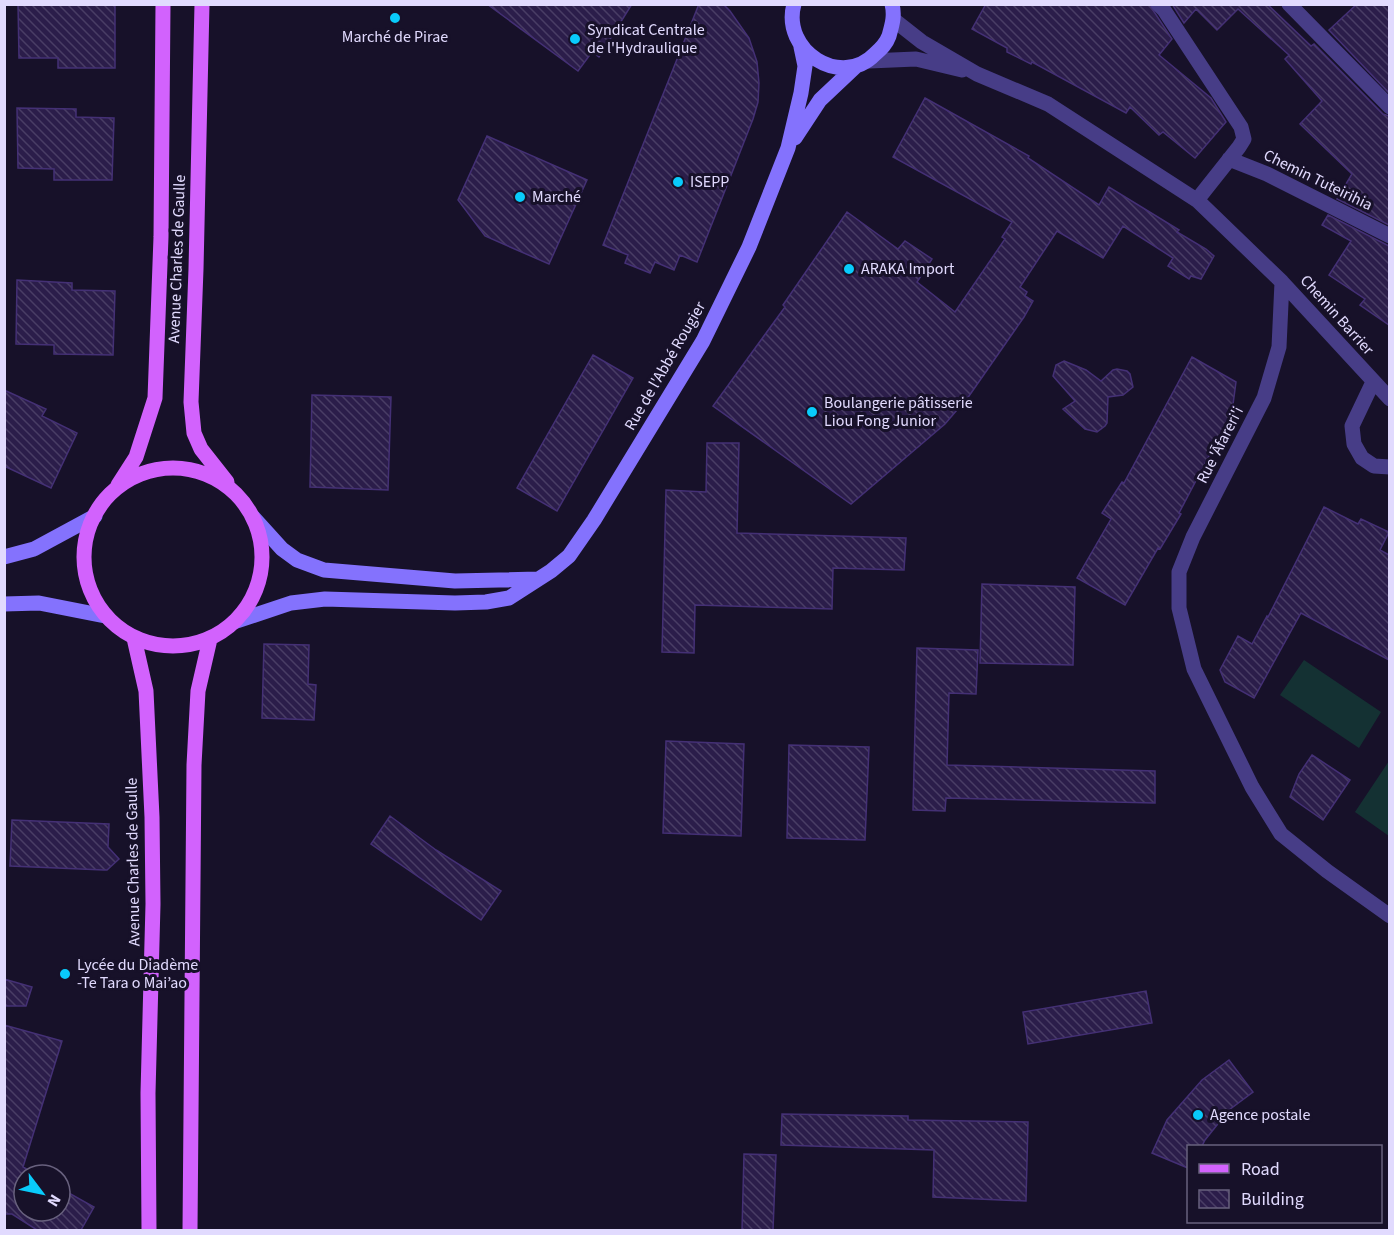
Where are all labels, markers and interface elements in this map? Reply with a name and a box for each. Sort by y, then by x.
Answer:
marker: Marché de Pirae [388,11,402,25]
place label: Syndicat Centrale de l'Hydraulique [587,19,705,59]
place label: Marché de Pirae [342,26,448,48]
marker: Syndicat Centrale de l'Hydraulique [568,32,582,46]
street label: Chemin Tuteirihia [1260,144,1376,216]
place label: ISEPP [690,171,729,193]
street label: Avenue Charles de Gaulle [163,174,191,344]
marker: ISEPP [671,175,685,189]
place label: Marché [532,186,581,208]
marker: Marché [513,190,527,204]
place label: ARAKA Import [861,258,955,280]
marker: ARAKA Import [842,262,856,276]
street label: Chemin Barrier [1295,270,1379,360]
street label: Rue de l'Abbé Rougier [619,297,711,434]
place label: Boulangerie pâtisserie Liou Fong Junior [824,392,973,432]
street label: Rue 'Āfareri'i [1191,403,1249,487]
marker: Boulangerie pâtisserie Liou Fong Junior [805,405,819,419]
street label: Avenue Charles de Gaulle [121,777,145,946]
place label: Lycée du Diadème -Te Tara o Mai’ao [77,954,198,994]
marker: Lycée du Diadème -Te Tara o Mai’ao [58,967,72,981]
place label: Agence postale [1210,1104,1310,1126]
marker: Agence postale [1191,1108,1205,1122]
legend [1187,1145,1382,1223]
text: Road [1241,1157,1280,1182]
north arrow [12,1163,72,1223]
text: Building [1241,1187,1304,1212]
text: N [42,1190,66,1211]

